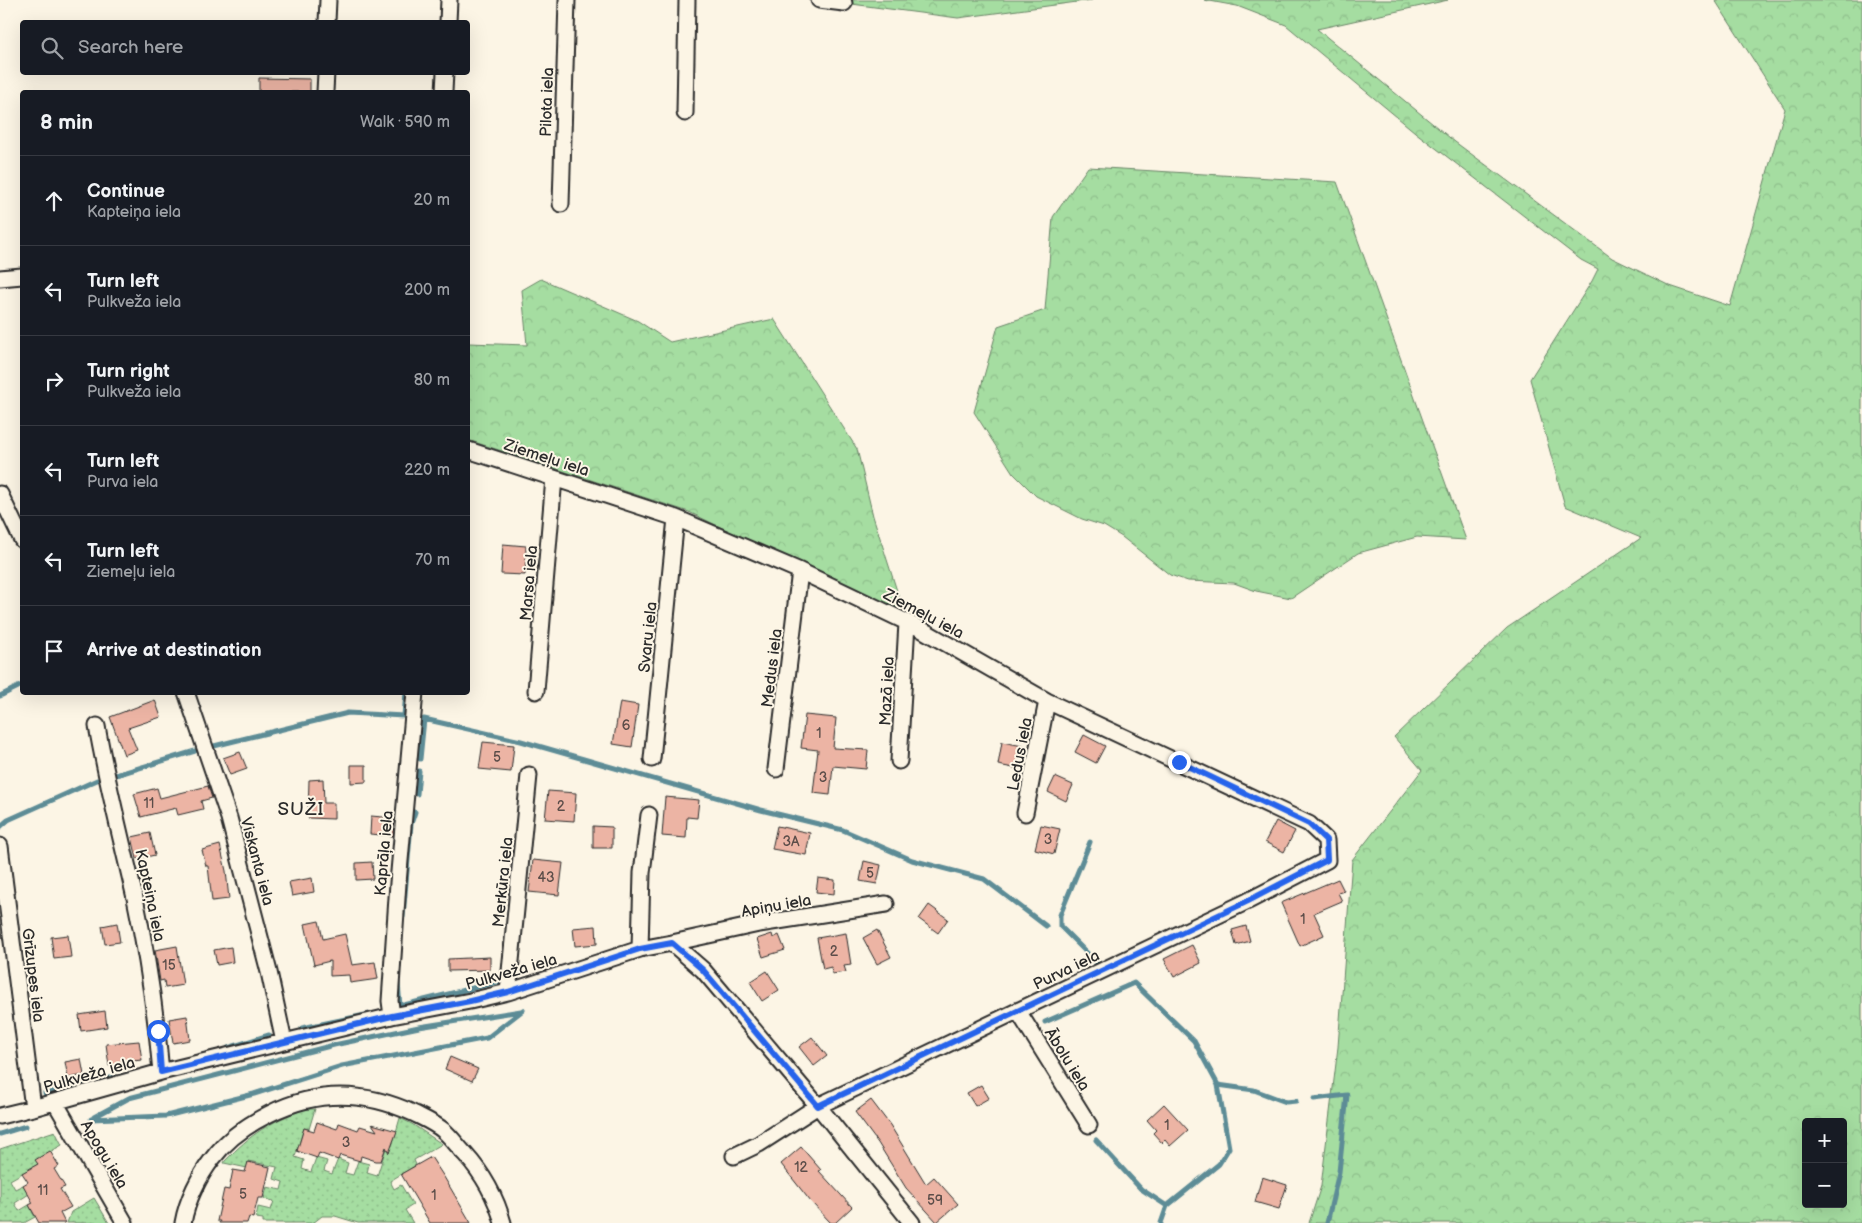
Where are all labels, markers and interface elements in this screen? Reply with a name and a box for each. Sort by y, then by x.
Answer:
search box [20,20,470,75]
icon: search [38,34,66,62]
text: Search here [78,36,183,59]
street label: Pilota iela [537,67,558,137]
text: 8 min [40,110,93,135]
text: Walk · 590 m [360,113,450,132]
text: Continue [87,180,165,203]
icon: ahead [40,187,68,215]
text: 20 m [414,191,450,210]
text: Kapteiņa iela [87,203,181,222]
text: Turn left [87,270,159,293]
icon: left [40,277,68,305]
text: 200 m [404,281,450,300]
text: Pulkveža iela [87,293,181,312]
text: Turn right [87,360,170,383]
icon: right [40,367,68,395]
text: 80 m [414,371,450,390]
text: Pulkveža iela [87,383,181,402]
street label: Ziemeļu iela [501,435,591,481]
text: Turn left [87,450,159,473]
icon: left [40,457,68,485]
text: 220 m [404,461,450,480]
text: Purva iela [87,473,158,492]
text: Turn left [87,540,159,563]
street label: Marsa iela [517,545,542,622]
icon: left [40,547,68,575]
text: 70 m [415,551,450,570]
text: Ziemeļu iela [87,563,175,582]
street label: Ziemeļu iela [879,585,967,643]
street label: Svaru iela [635,601,662,673]
street label: Medus iela [758,628,787,709]
icon: arrive [40,637,68,665]
text: Arrive at destination [87,639,262,662]
street label: Mazā iela [876,656,899,726]
street label: Ledus iela [1004,716,1037,793]
house number: 6 [622,717,631,734]
house number: 1 [816,725,822,742]
house number: 5 [493,749,501,766]
route end [1168,751,1191,774]
house number: 3 [819,769,827,786]
house number: 11 [144,795,154,812]
district label: SUŽI [278,797,324,821]
house number: 2 [557,798,566,815]
street label: Kaprāļa iela [371,810,398,897]
street label: Viskanta iela [236,815,277,908]
house number: 3 [1044,831,1052,848]
house number: 3A [782,833,800,850]
street label: Merkūra iela [489,836,518,928]
street label: Kapteiņa iela [130,847,169,943]
house number: 5 [866,865,874,882]
house number: 43 [537,869,555,886]
street label: Apiņu iela [740,891,813,922]
house number: 1 [1300,911,1306,928]
street label: Grīzupes iela [17,927,48,1023]
house number: 2 [830,943,839,960]
street label: Purva iela [1030,946,1103,995]
street label: Pulkveža iela [463,950,559,995]
house number: 15 [162,957,176,974]
route start [147,1020,170,1043]
street label: Ābolu iela [1040,1024,1095,1095]
street label: Pulkveža iela [41,1053,137,1098]
street label: Apogu iela [76,1117,132,1192]
house number: 1 [1164,1117,1170,1134]
map controls [1802,1118,1847,1208]
button: + [1802,1118,1847,1163]
house number: 3 [342,1134,350,1151]
house number: 12 [794,1159,809,1176]
button: − [1802,1163,1847,1208]
house number: 11 [38,1182,48,1199]
house number: 5 [239,1186,247,1203]
house number: 1 [431,1187,437,1204]
house number: 59 [927,1192,943,1209]

